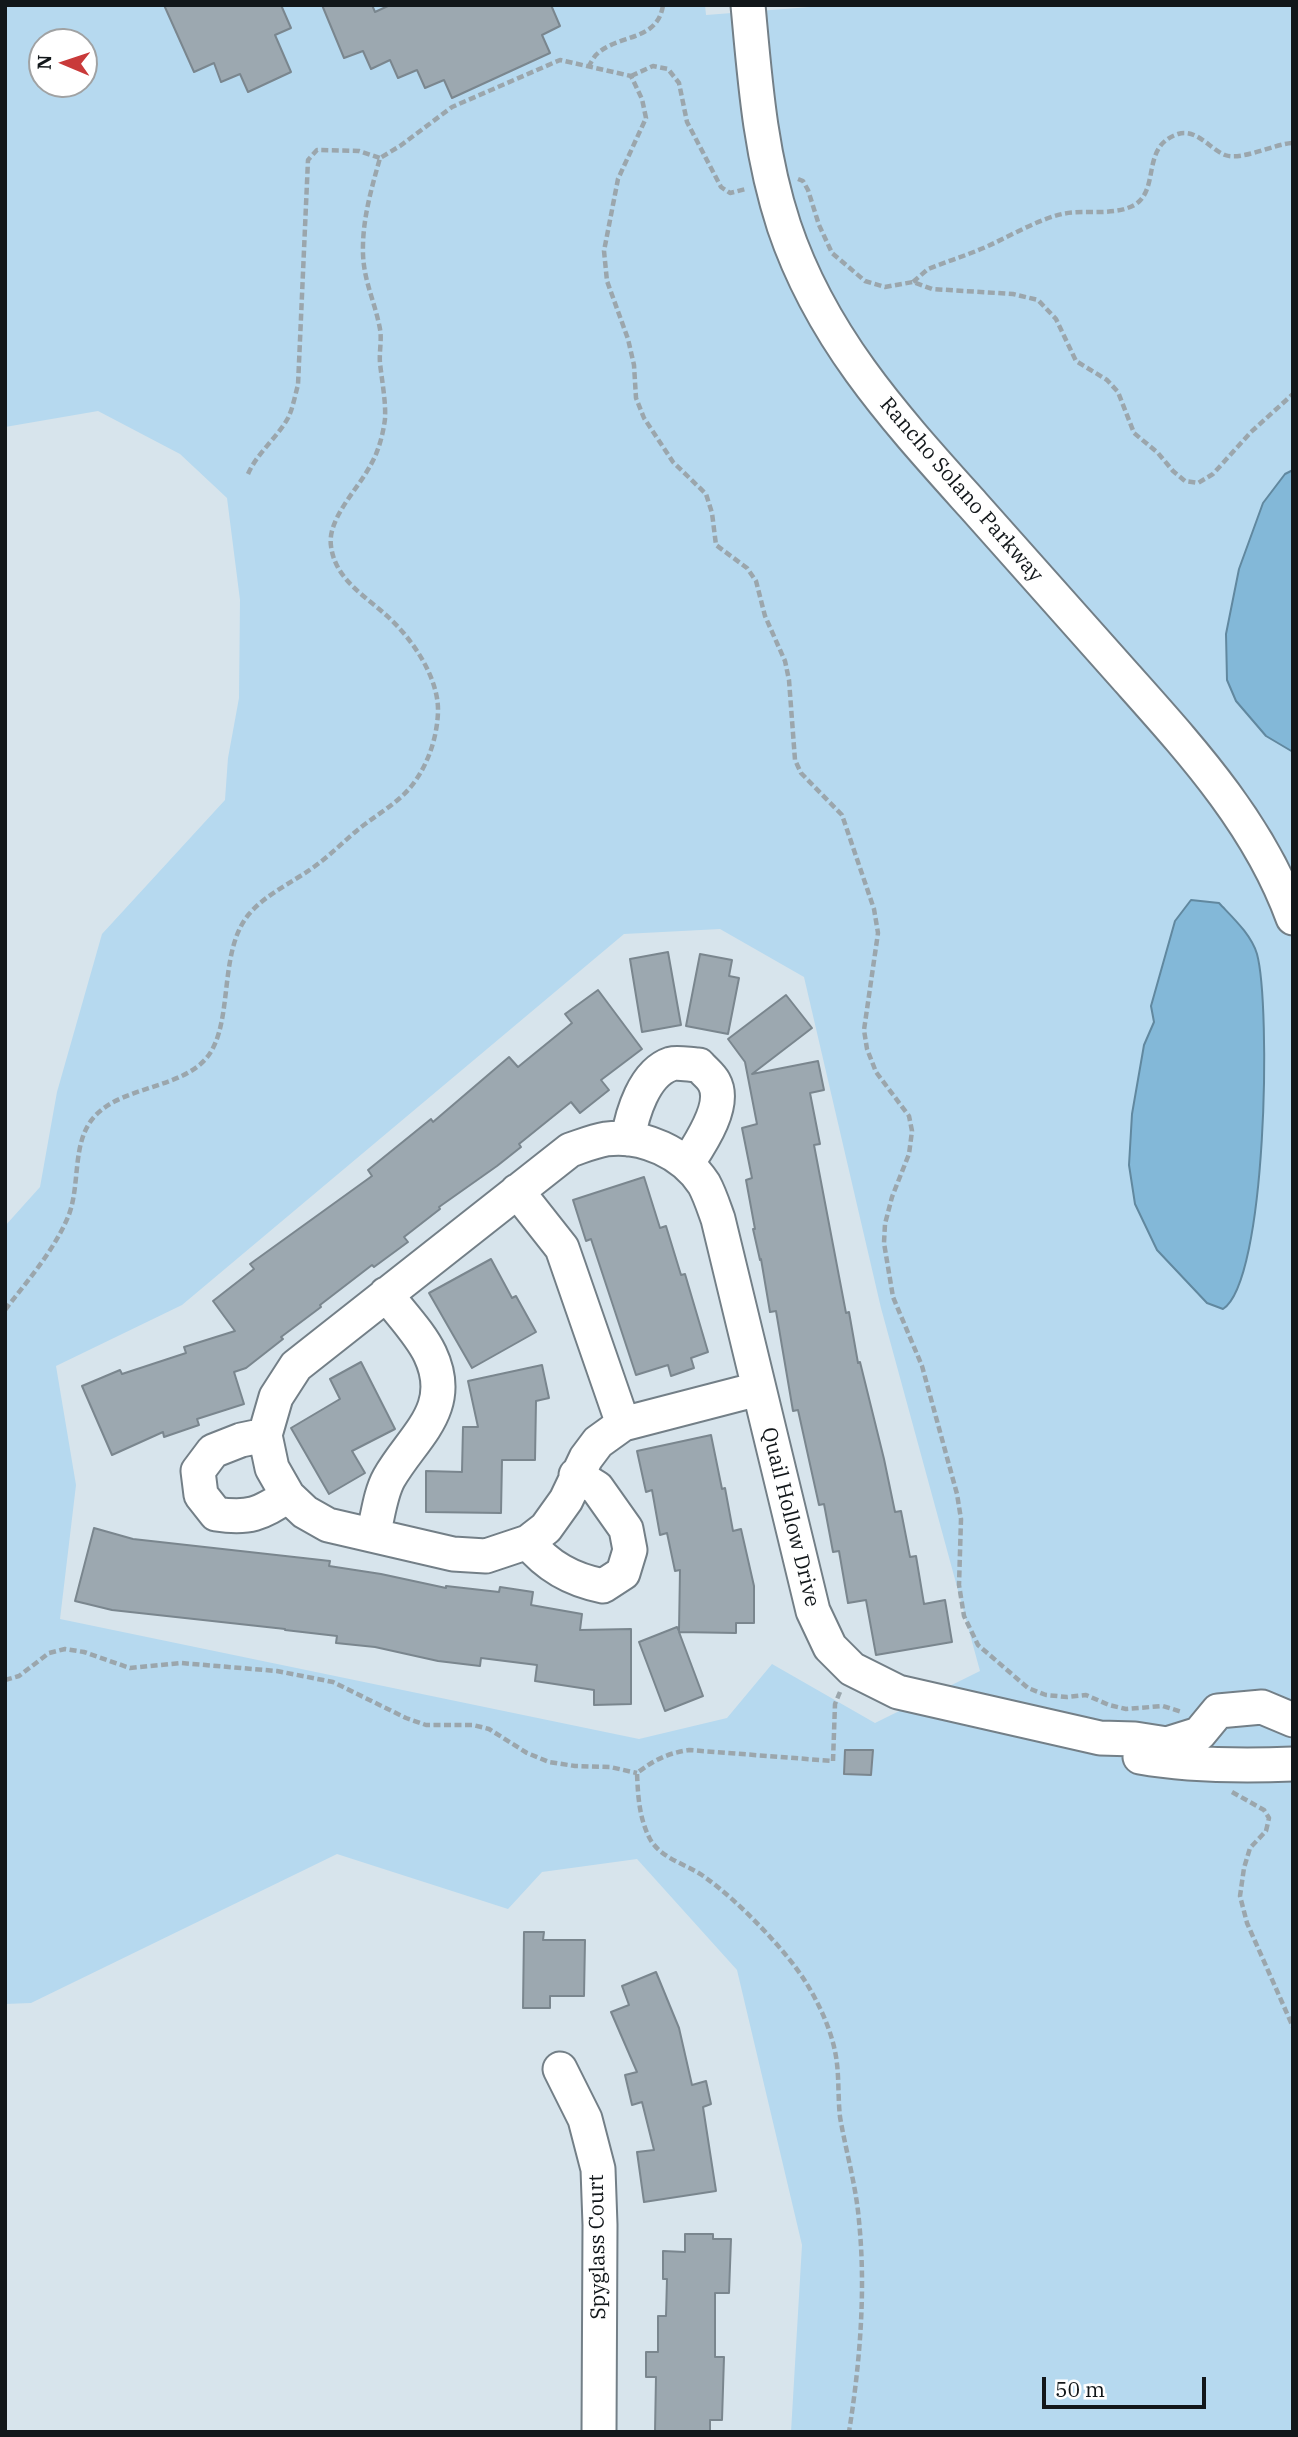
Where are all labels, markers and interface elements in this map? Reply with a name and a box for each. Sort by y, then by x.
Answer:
north arrow [28,28,98,98]
text: N [32,54,56,70]
street label: Rancho Solano Parkway [874,393,1048,587]
street label: Quail Hollow Drive [755,1425,825,1609]
street label: Spyglass Court [584,2174,612,2320]
scale bar [1046,2364,1210,2408]
text: 50 m [1055,2375,1105,2403]

